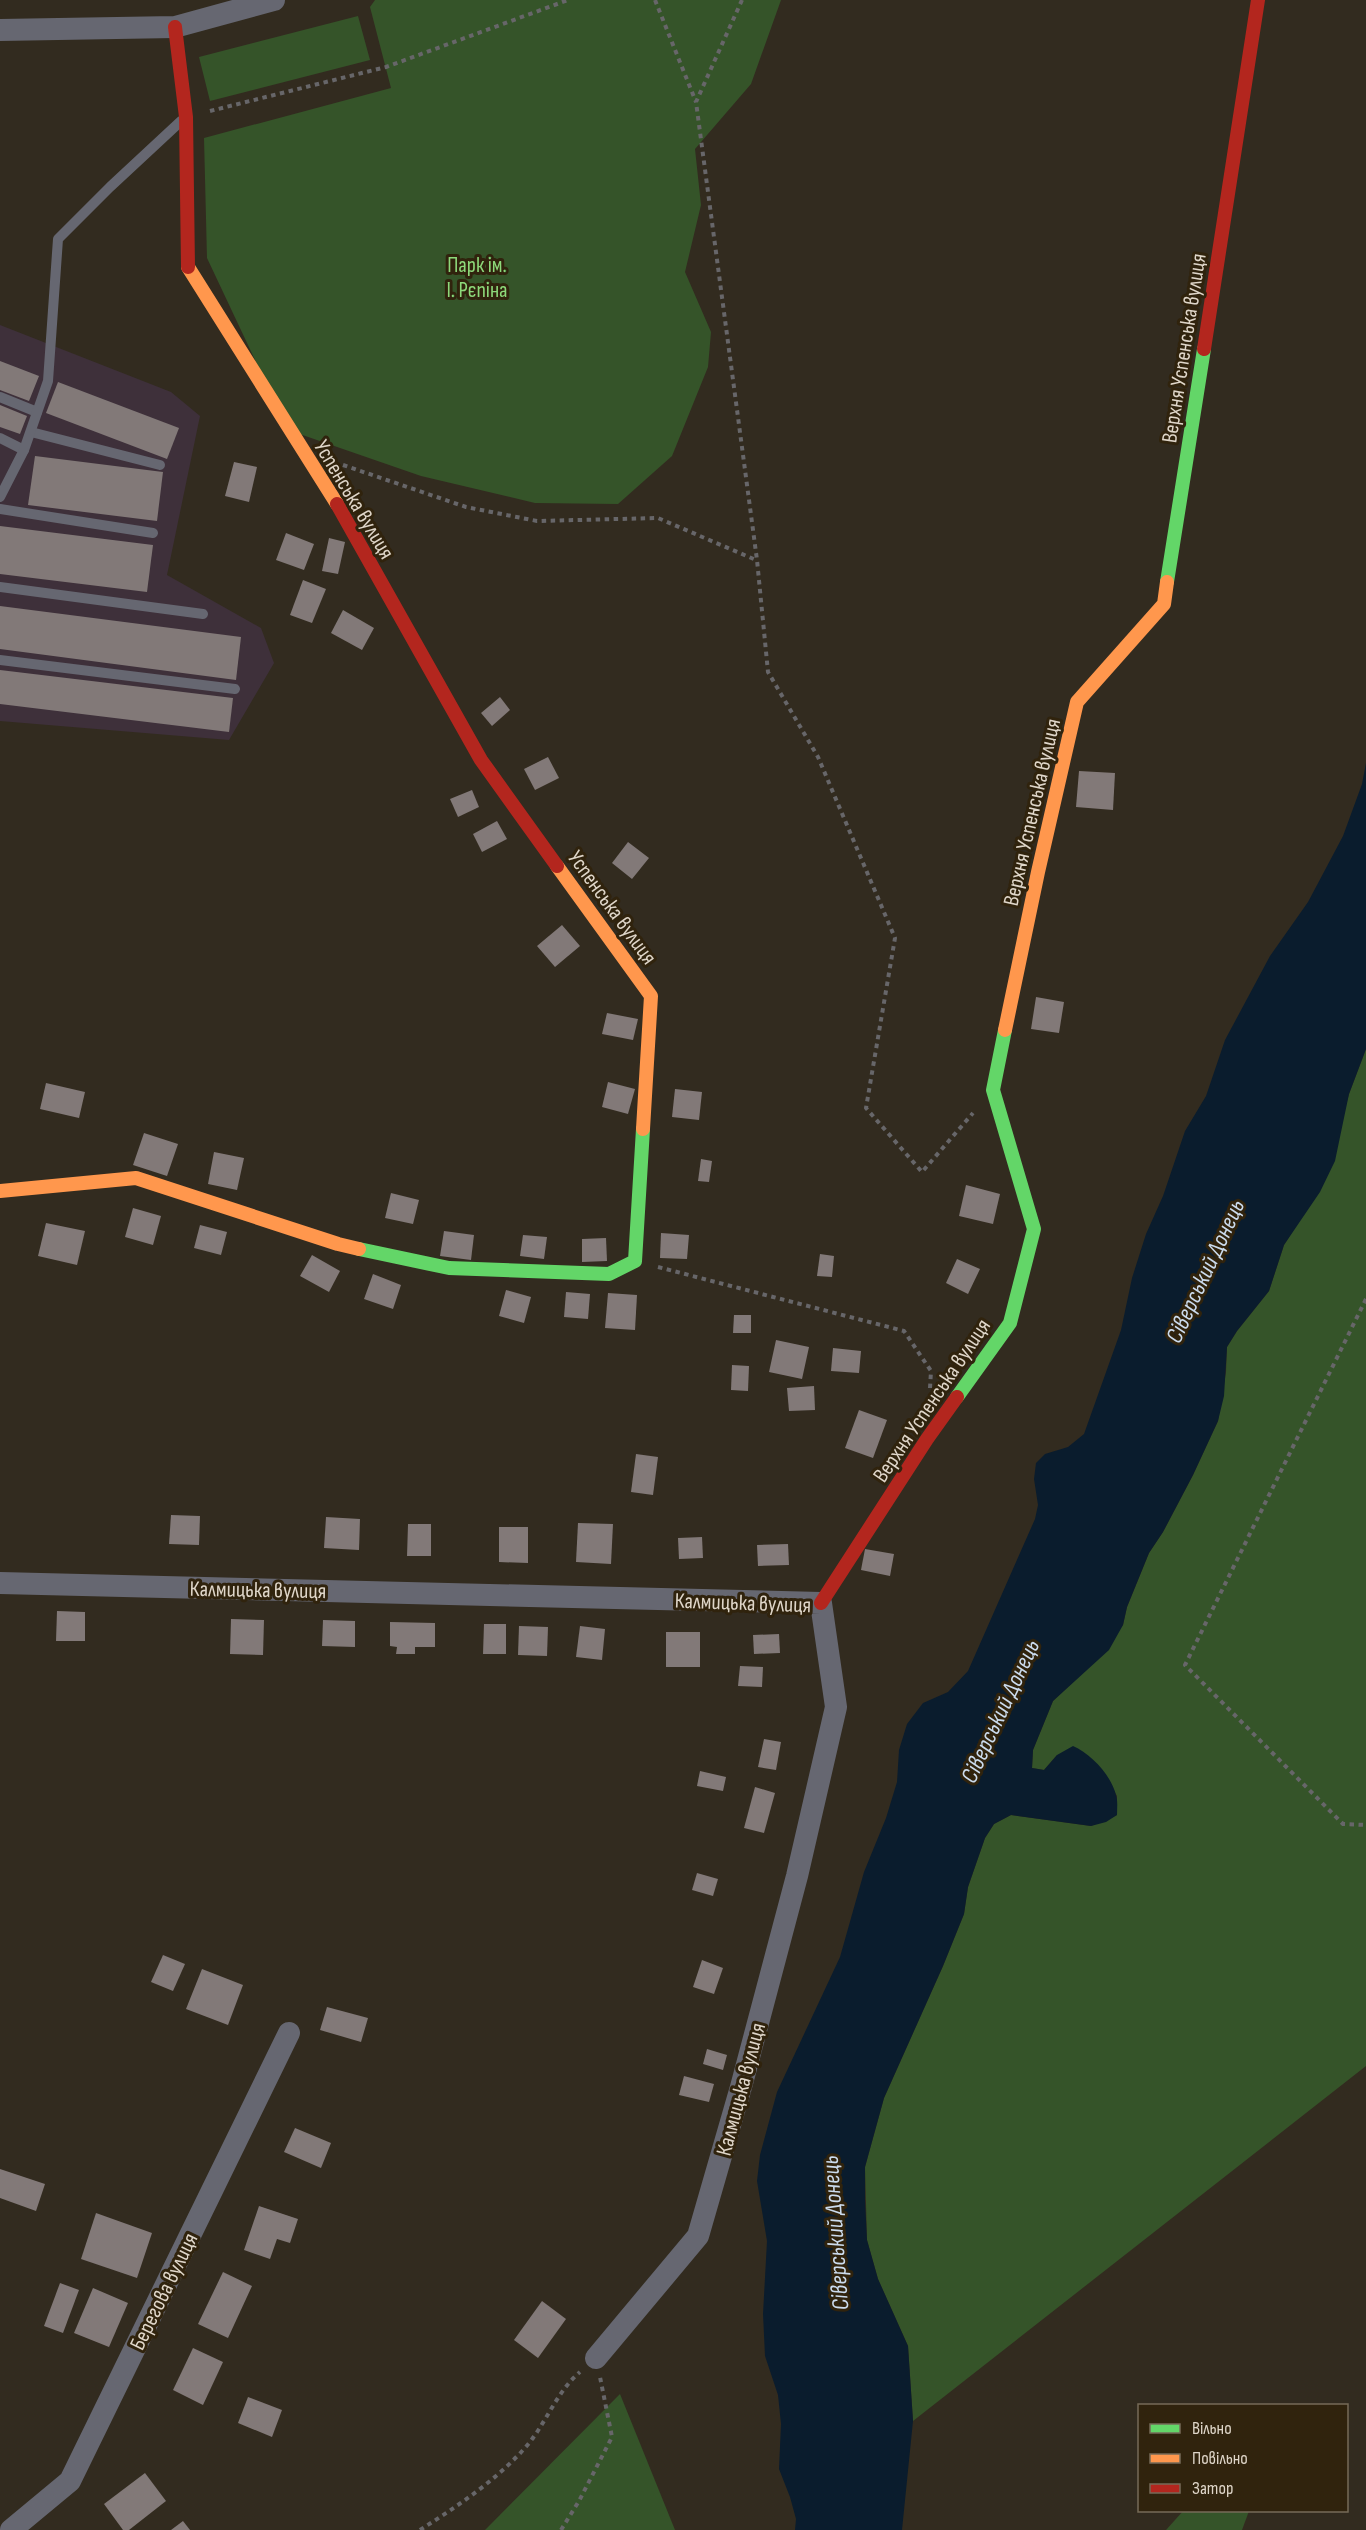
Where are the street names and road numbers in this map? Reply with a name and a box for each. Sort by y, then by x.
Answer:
street label: Верхня Успенська вулиця [1156,252,1213,445]
street label: Успенська вулиця [308,435,400,564]
street label: Верхня Успенська вулиця [998,716,1067,909]
street label: Успенська вулиця [561,846,662,970]
street label: Верхня Успенська вулиця [868,1314,997,1488]
street label: Калмицька вулиця [189,1576,326,1605]
street label: Калмицька вулиця [674,1588,812,1619]
street label: Калмицька вулиця [711,2020,772,2159]
street label: Берегова вулиця [124,2229,204,2355]

